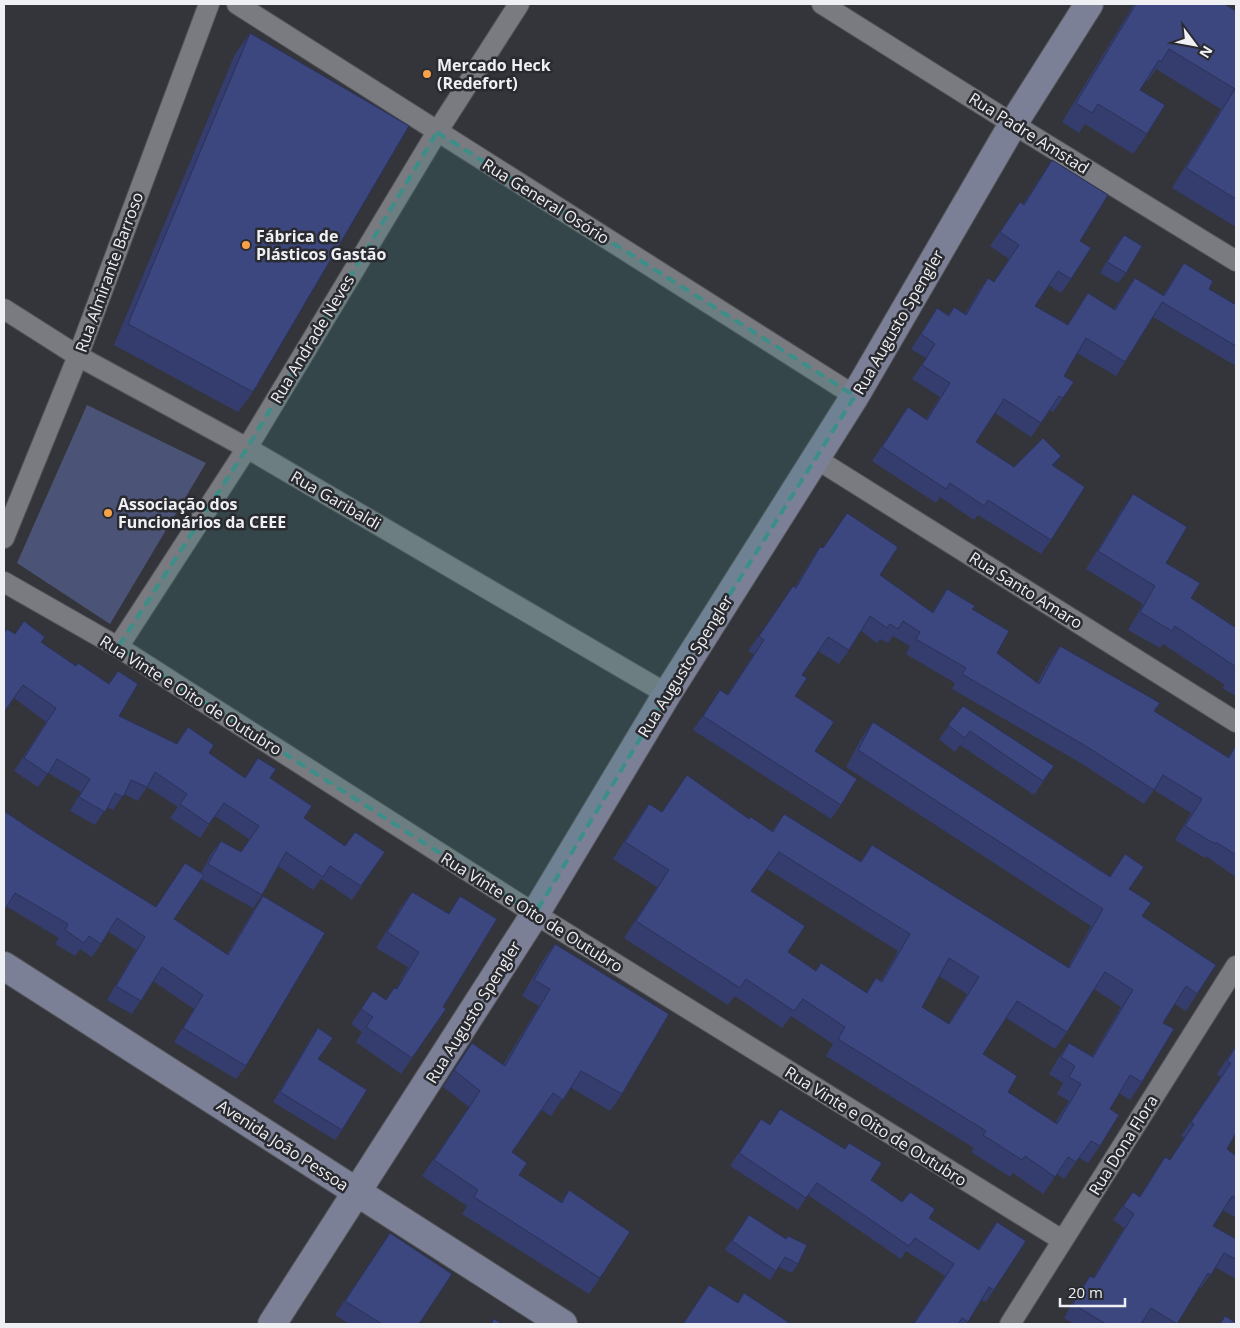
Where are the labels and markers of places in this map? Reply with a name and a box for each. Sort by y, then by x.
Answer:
place label: Mercado Heck (Redefort) [437,54,551,94]
marker: Mercado Heck (Redefort) [421,68,433,80]
place label: Fábrica de Plásticos Gastão [256,225,386,265]
marker: Fábrica de Plásticos Gastão [240,239,252,251]
place label: Associação dos Funcionários da CEEE [118,493,286,533]
marker: Associação dos Funcionários da CEEE [102,507,114,519]

